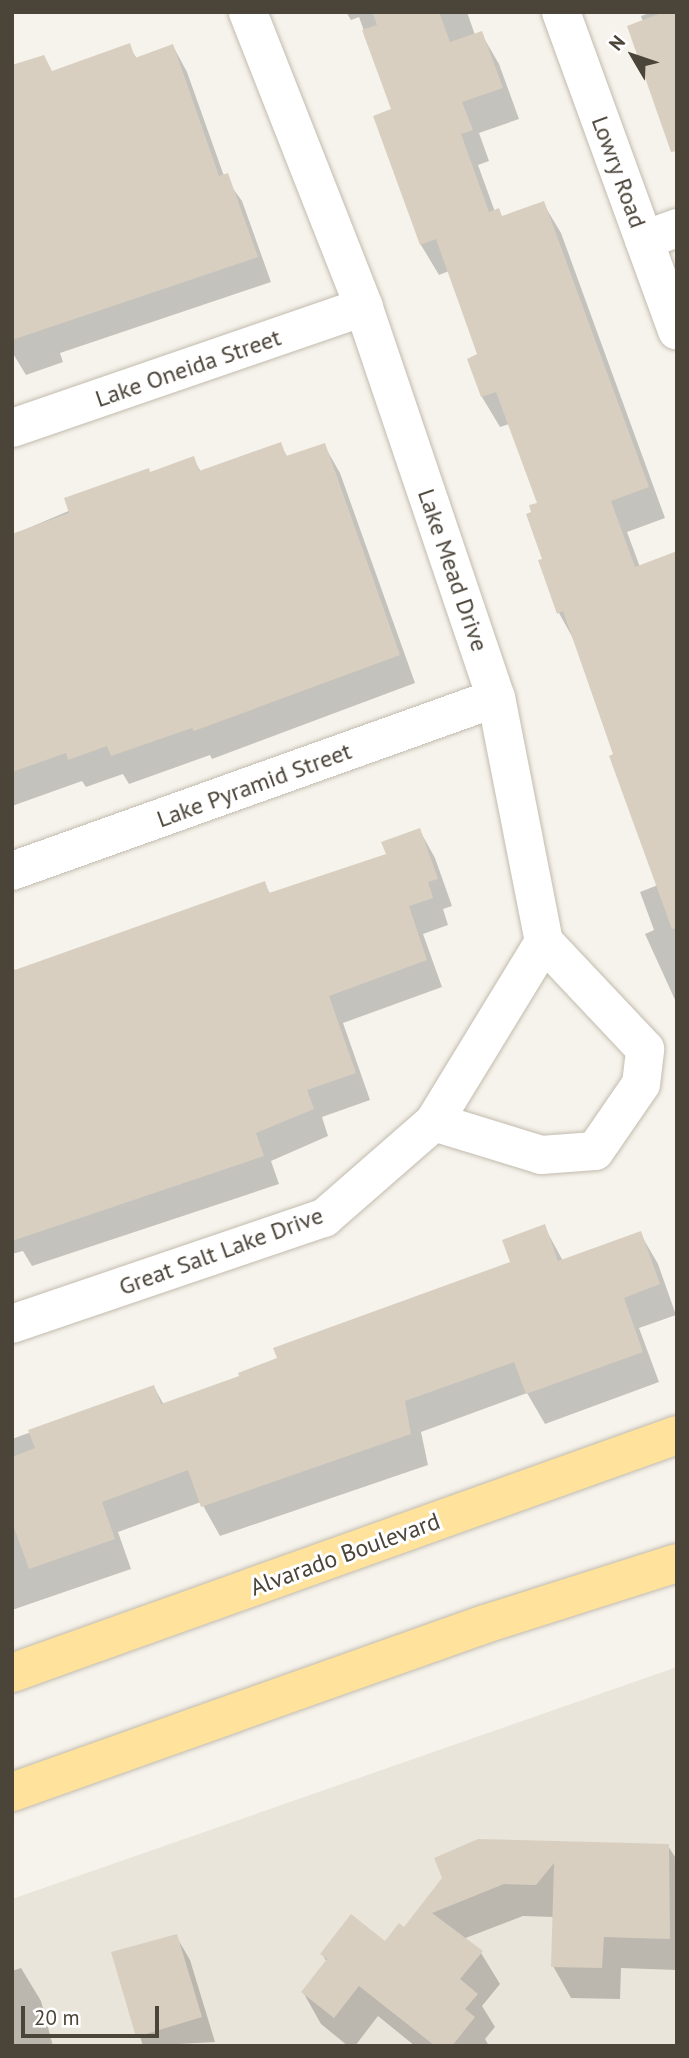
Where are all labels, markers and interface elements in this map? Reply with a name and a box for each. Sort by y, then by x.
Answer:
north arrow [598,21,668,91]
text: N [603,30,630,55]
street label: Lowry Road [585,112,653,232]
street label: Lake Oneida Street [91,323,285,413]
street label: Lake Mead Drive [412,485,494,655]
street label: Lake Pyramid Street [153,736,355,834]
street label: Great Salt Lake Drive [115,1201,327,1301]
street label: Alvarado Boulevard [246,1506,444,1602]
scale bar [24,1992,163,2036]
text: 20 m [34,2004,80,2031]

